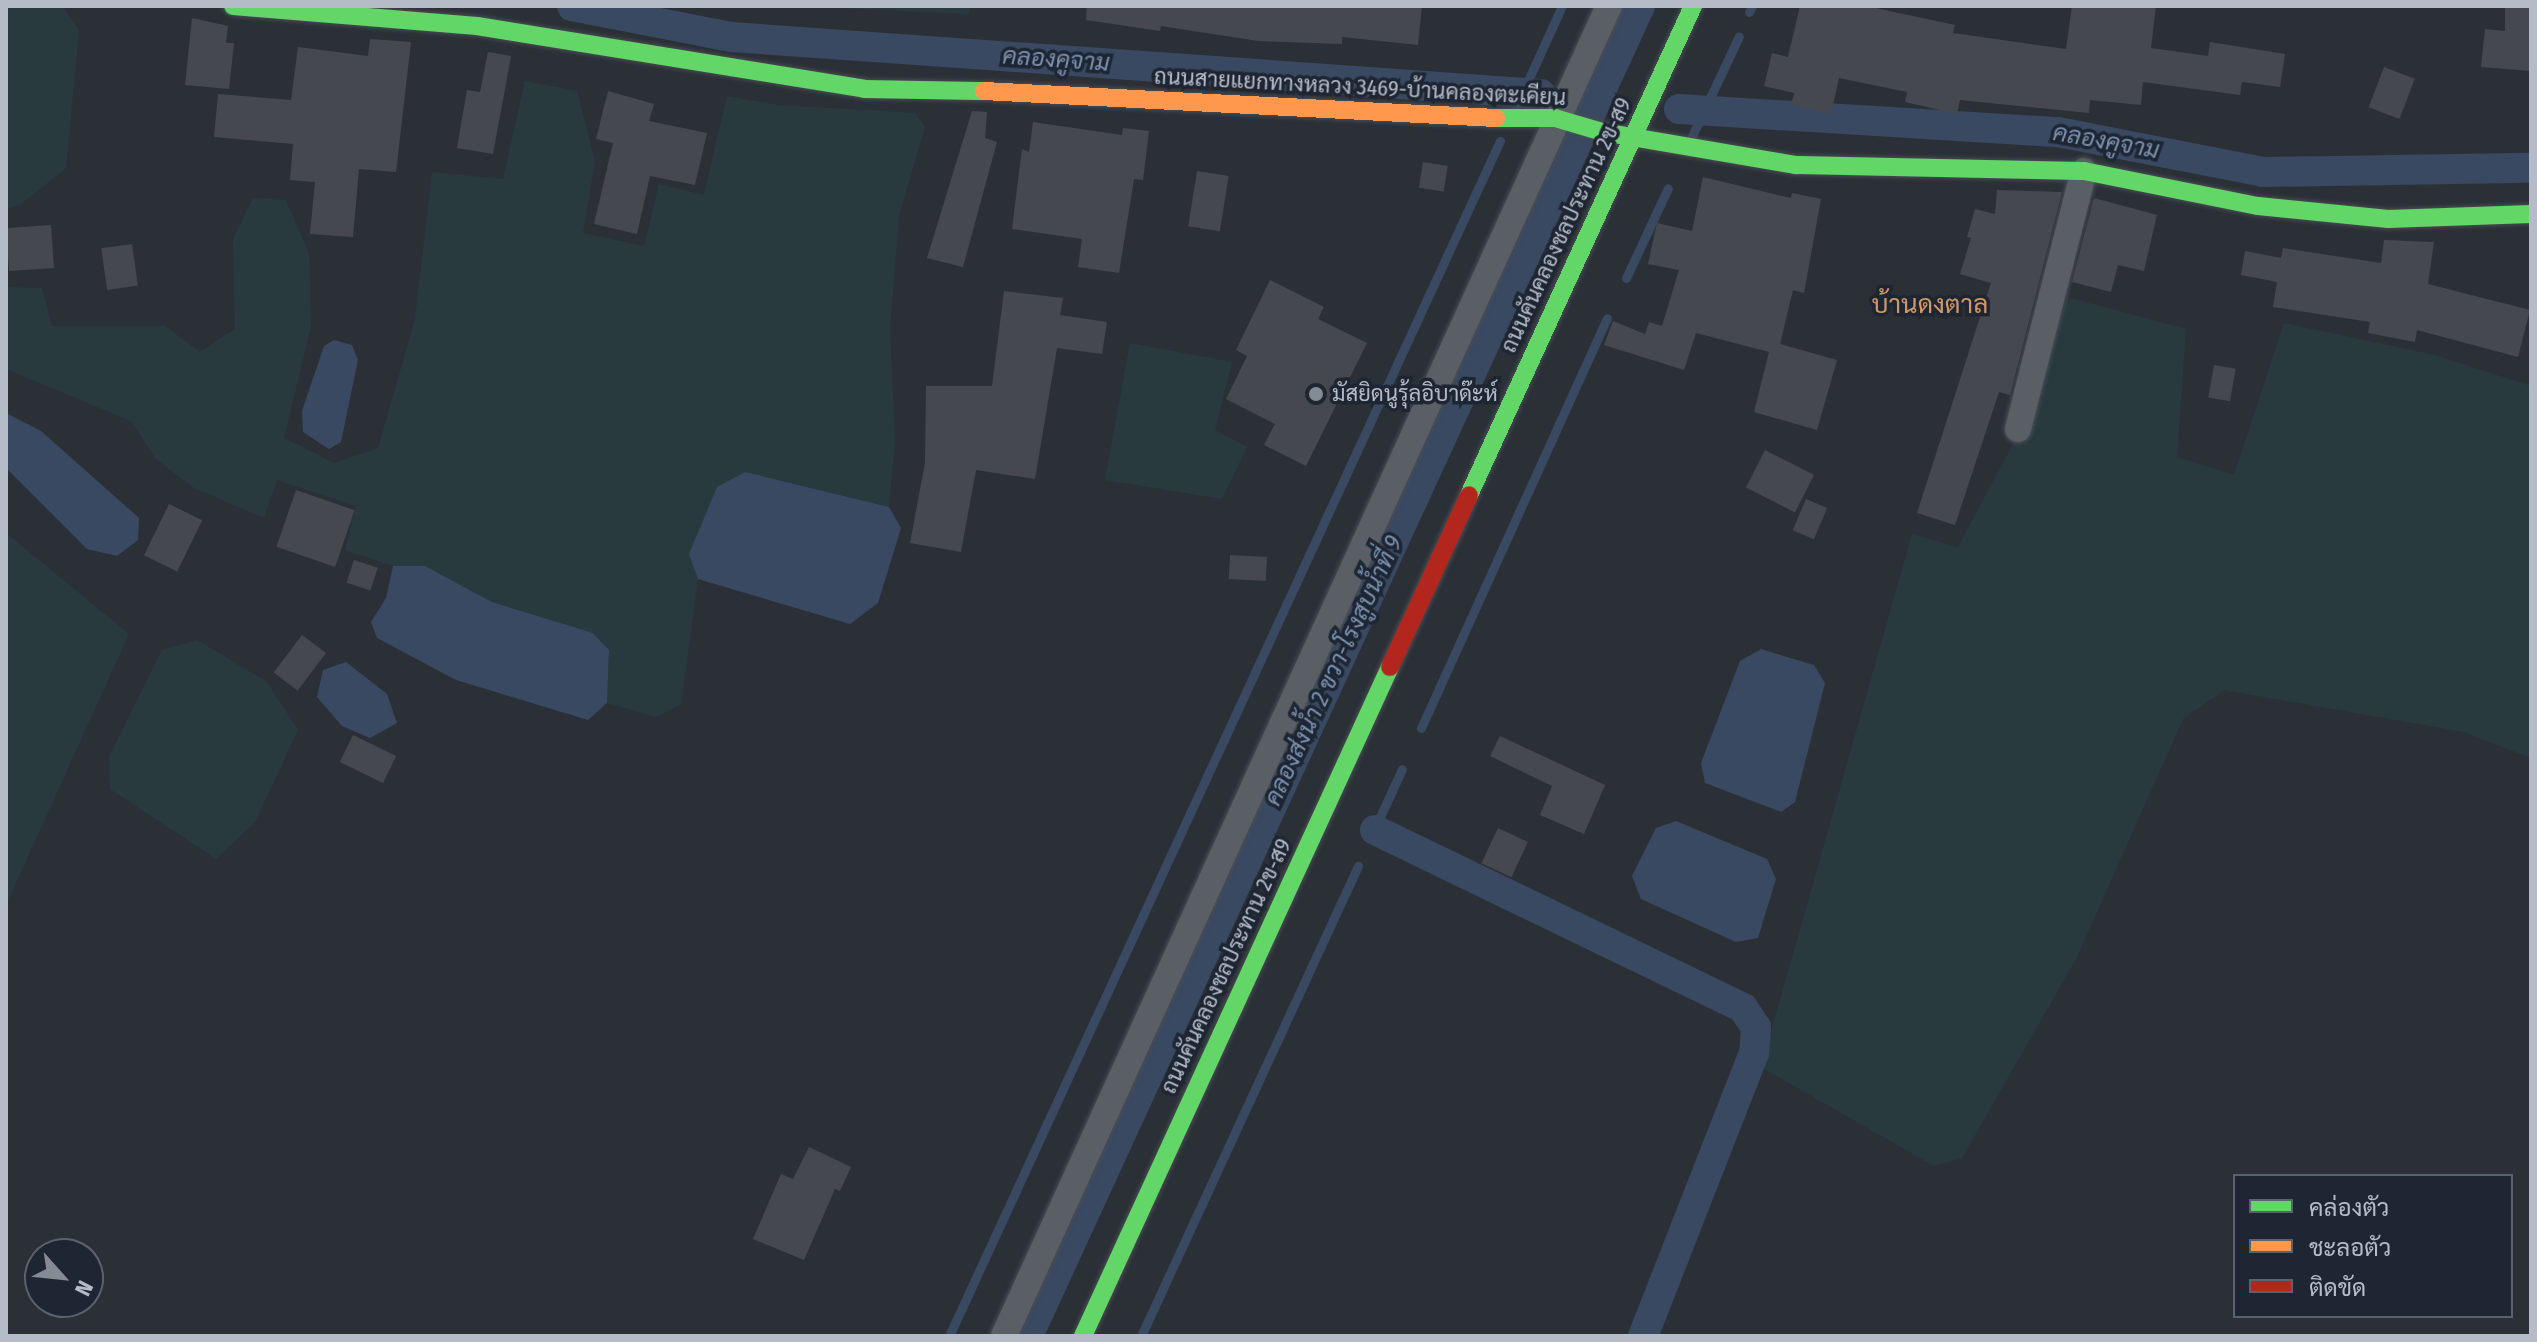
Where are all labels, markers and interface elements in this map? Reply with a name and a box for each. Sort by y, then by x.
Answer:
water label: คลองคูจาม [1001,42,1111,78]
street label: ถนนสายแยกทางหลวง 3469-บ้านคลองตะเคียน [1153,63,1567,111]
street label: ถนนคันคลองชลประทาน 2ข-ส9 [1495,93,1637,357]
water label: คลองคูจาม [2051,118,2161,166]
district label: บ้านดงตาล [1872,289,1988,321]
place label: มัสยิดนูรุ้ลอิบาด๊ะห์ [1332,381,1498,407]
marker: มัสยิดนูรุ้ลอิบาด๊ะห์ [1307,385,1325,403]
water label: คลองส่งน้ำ 2 ขวา-โรงสูบน้ำที่ 9 [1259,532,1409,810]
street label: ถนนคันคลองชลประทาน 2ข-ส9 [1155,834,1297,1098]
legend [2233,1174,2513,1318]
text: คล่องตัว [2309,1194,2389,1222]
text: ชะลอตัว [2309,1234,2391,1262]
north arrow [24,1238,104,1318]
text: ติดขัด [2309,1274,2366,1302]
text: N [69,1276,99,1300]

